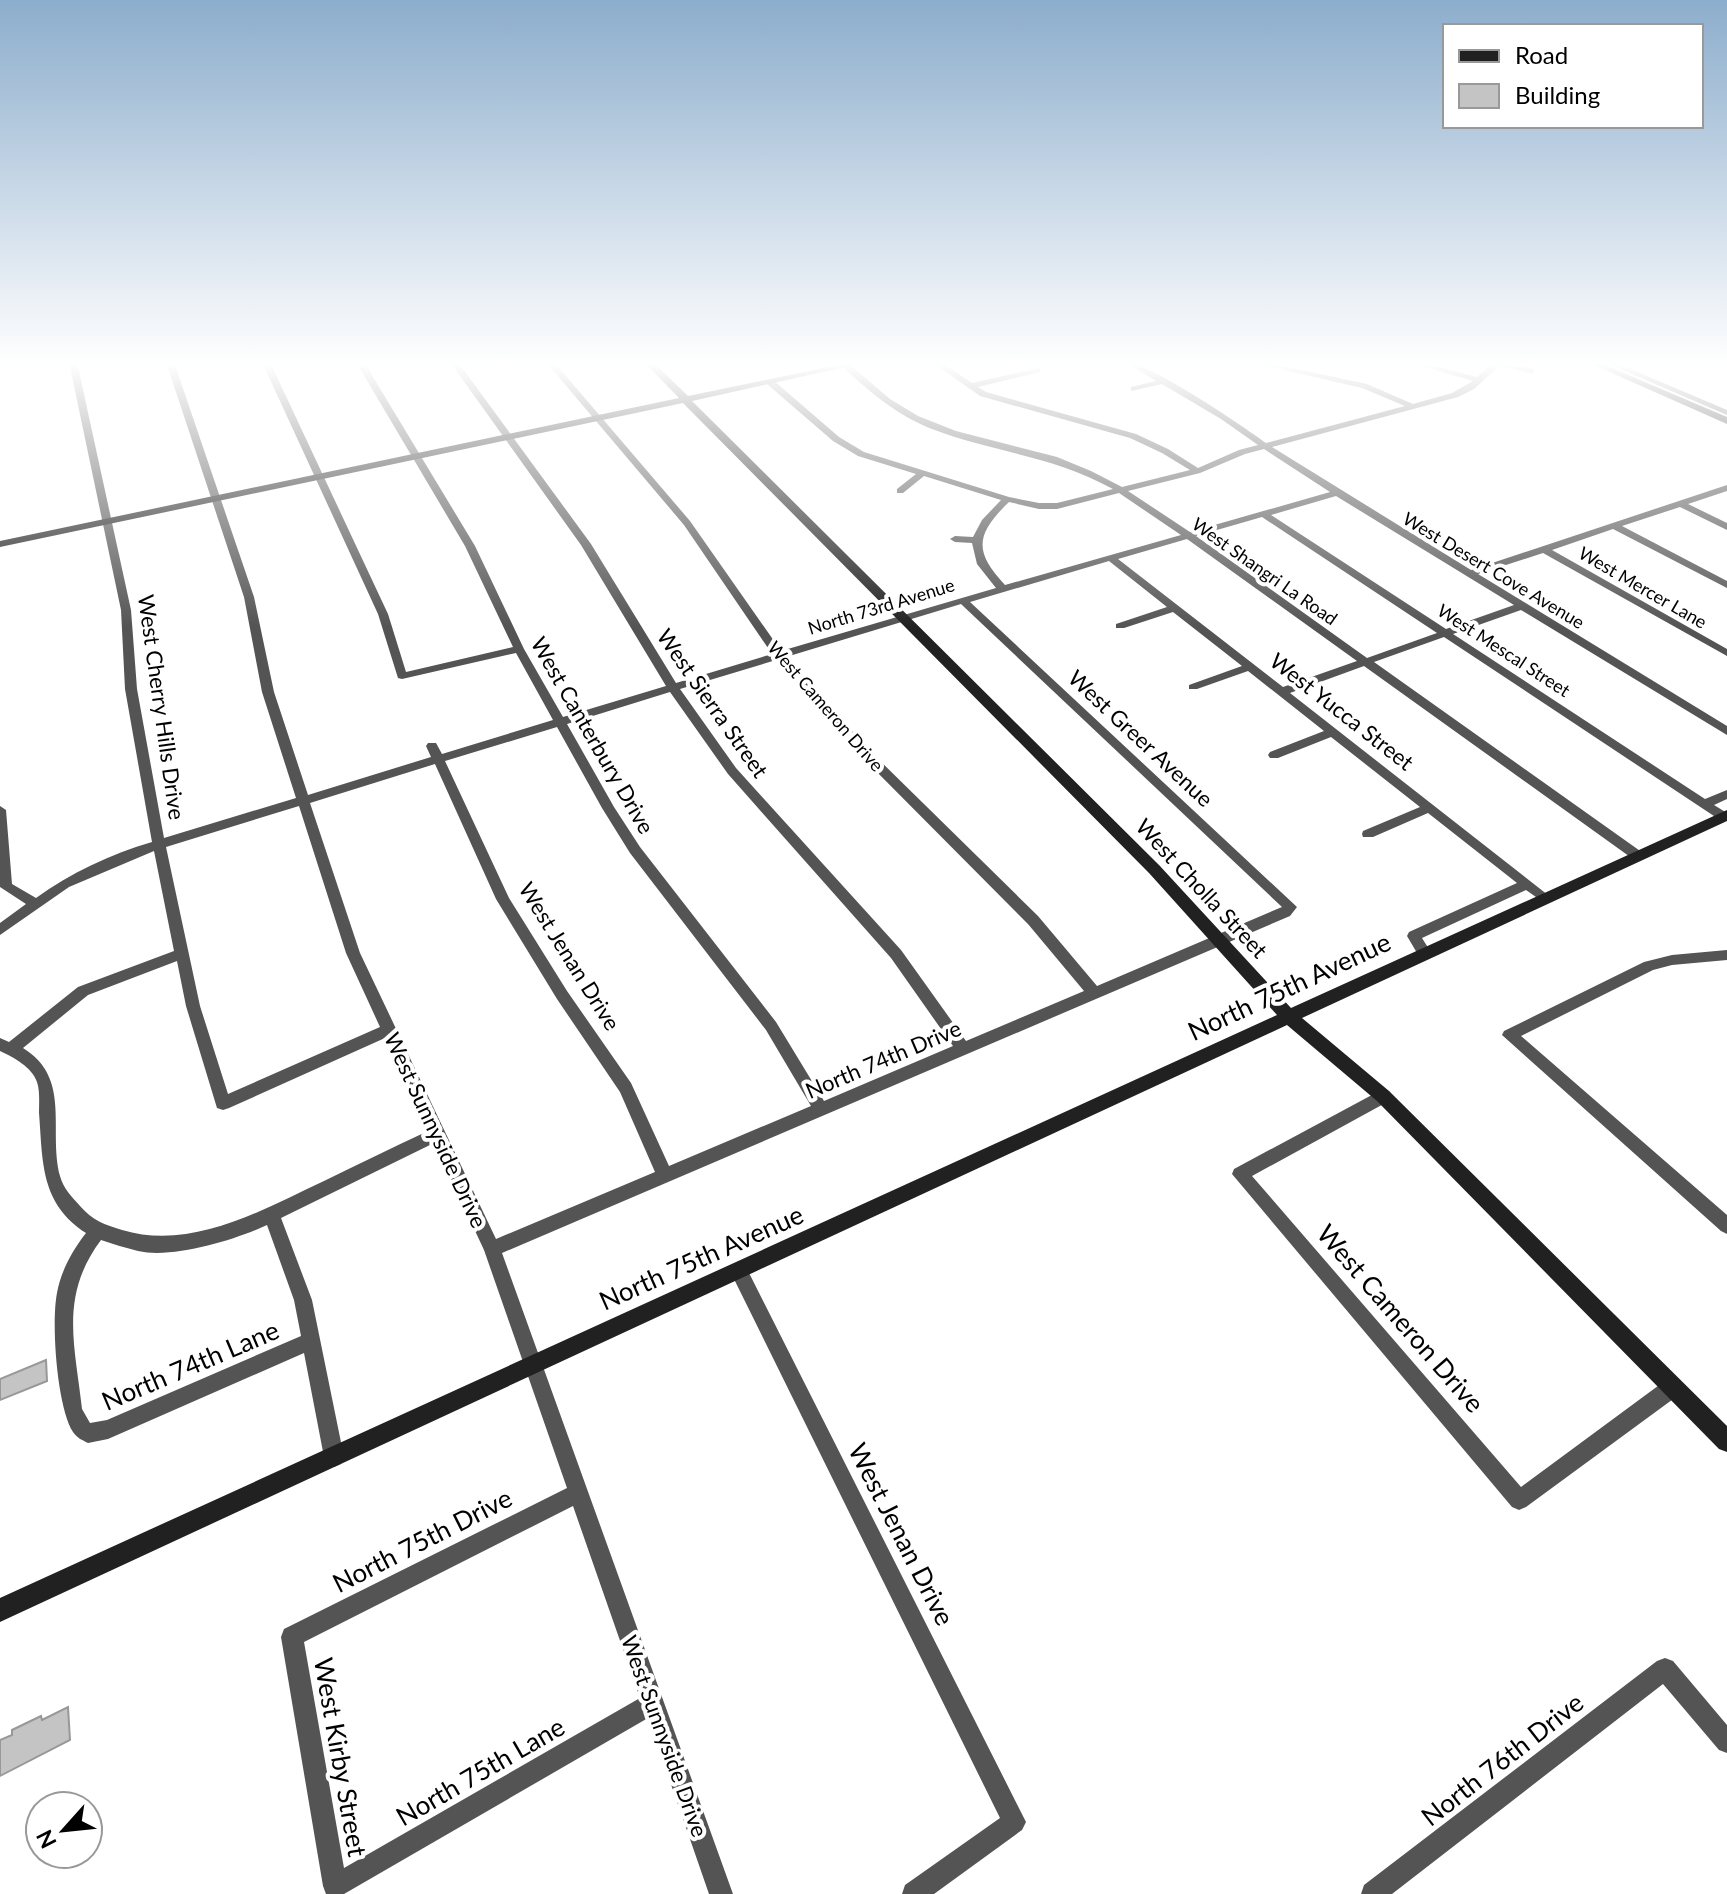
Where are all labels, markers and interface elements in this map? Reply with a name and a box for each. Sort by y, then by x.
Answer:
legend [1443,24,1703,128]
text: Road [1515,40,1568,69]
text: Building [1515,80,1600,109]
street label: West Desert Cove Avenue [1399,507,1589,633]
street label: West Shangri La Road [1188,513,1342,629]
street label: West Mercer Lane [1575,541,1711,633]
street label: North 73rd Avenue [805,573,957,639]
street label: West Cherry Hills Drive [133,593,191,821]
street label: West Mescal Street [1434,599,1575,701]
street label: West Sierra Street [652,623,774,783]
street label: West Canterbury Drive [526,632,660,838]
street label: West Cameron Drive [764,636,888,776]
street label: West Yucca Street [1265,647,1419,776]
street label: West Greer Avenue [1063,664,1219,812]
street label: West Cholla Street [1131,813,1274,963]
street label: West Jenan Drive [514,877,626,1035]
street label: North 75th Avenue [1183,925,1395,1047]
street label: North 74th Drive [801,1014,965,1104]
street label: West Sunnyside Drive [379,1028,493,1232]
street label: North 75th Avenue [594,1198,808,1316]
street label: West Cameron Drive [1311,1217,1491,1419]
street label: North 74th Lane [97,1313,283,1417]
street label: West Jenan Drive [842,1437,962,1631]
street label: North 75th Drive [327,1481,517,1599]
street label: West Sunnyside Drive [616,1632,714,1840]
street label: West Kirby Street [308,1655,374,1860]
street label: North 76th Drive [1415,1686,1589,1832]
street label: North 75th Lane [390,1710,570,1832]
north arrow [24,1790,104,1870]
text: N [30,1826,62,1853]

